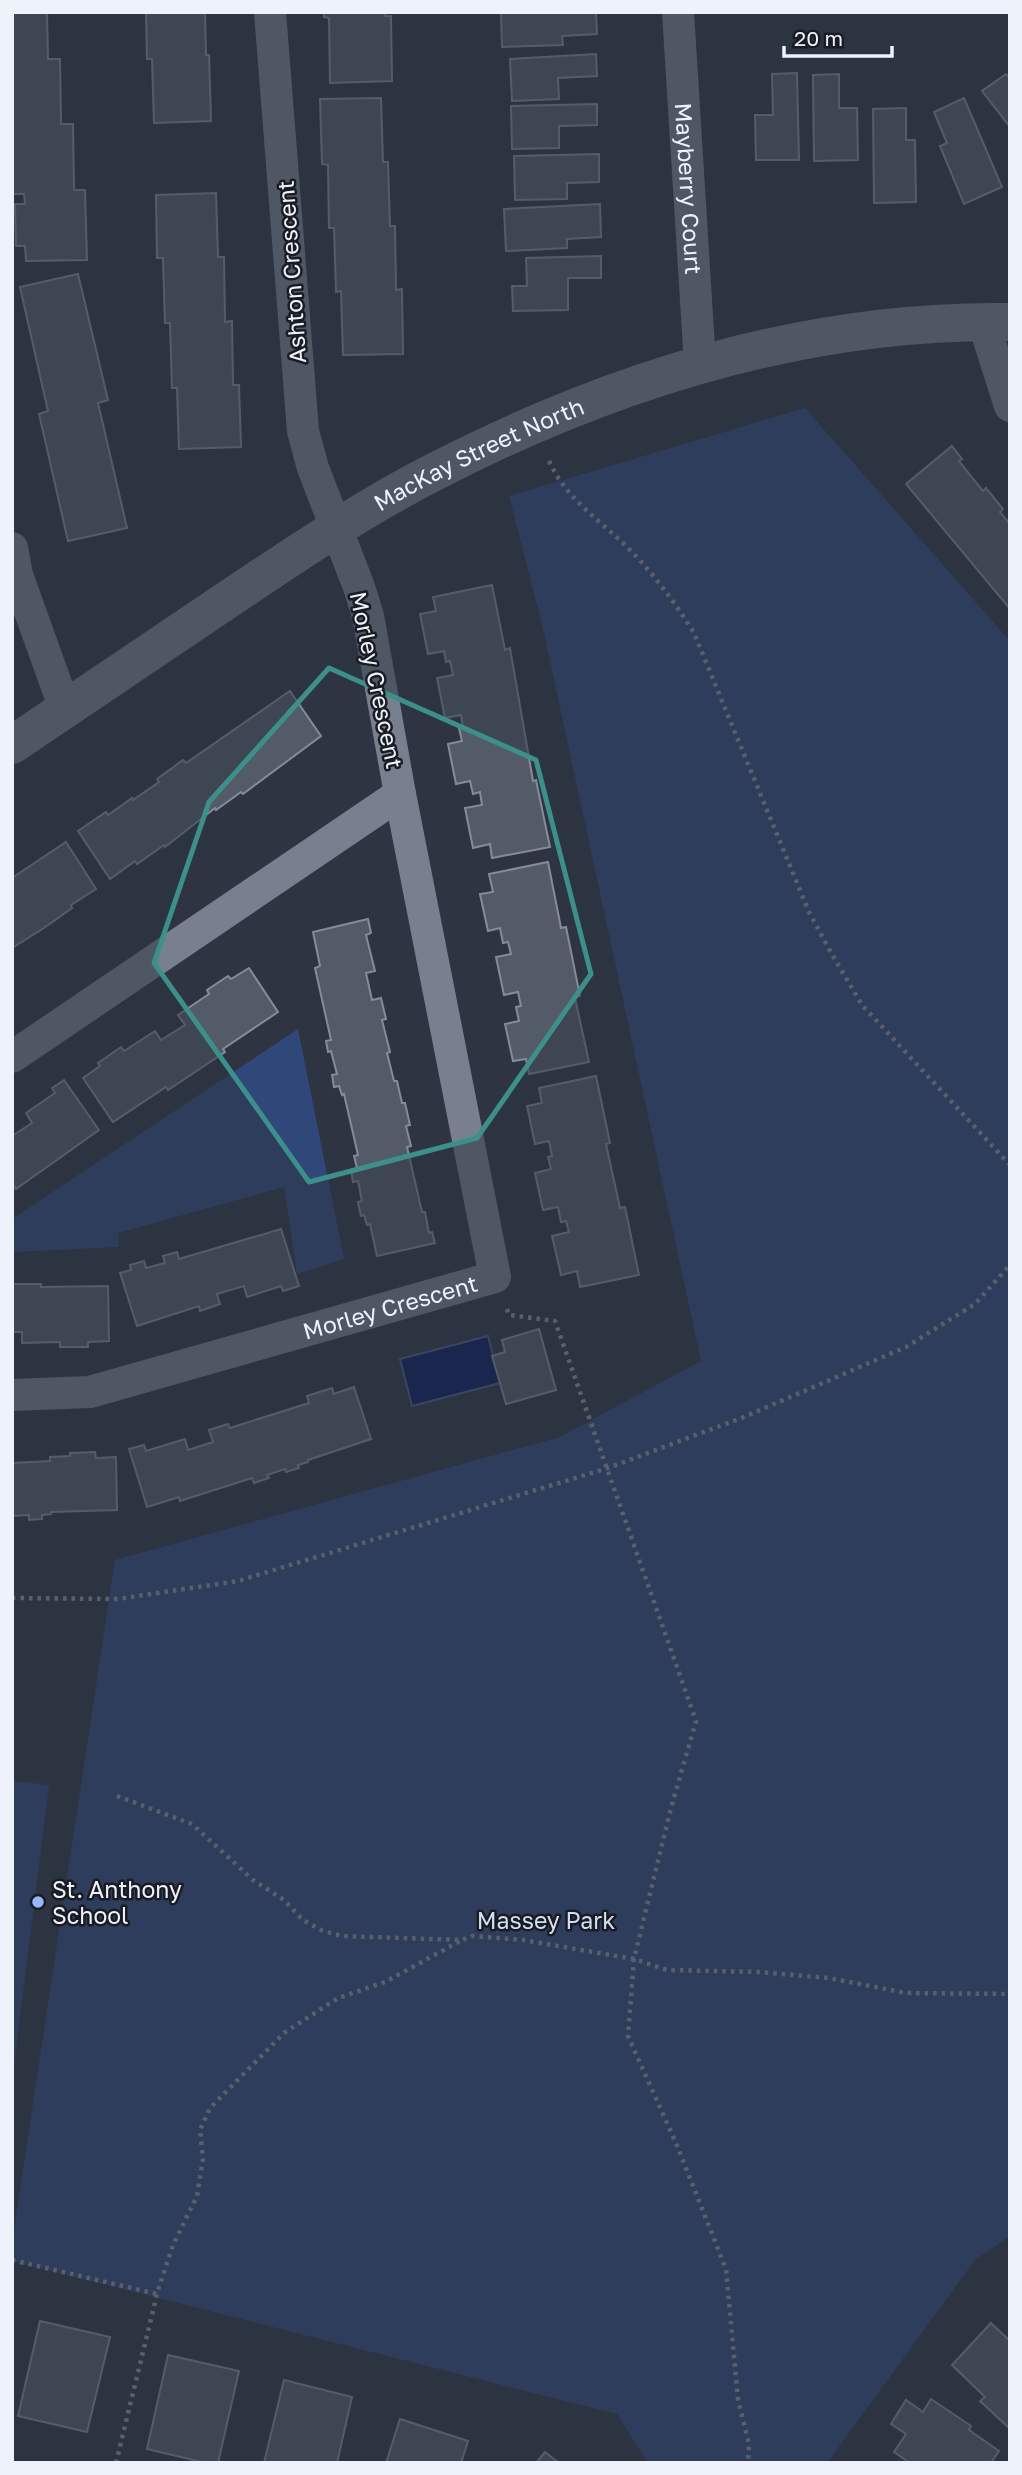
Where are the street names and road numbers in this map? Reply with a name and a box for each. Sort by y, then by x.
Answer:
street label: Mayberry Court [670,102,708,275]
street label: Ashton Crescent [271,180,311,364]
street label: MacKay Street North [368,392,588,516]
street label: Morley Crescent [345,589,409,771]
street label: Morley Crescent [300,1269,481,1345]

